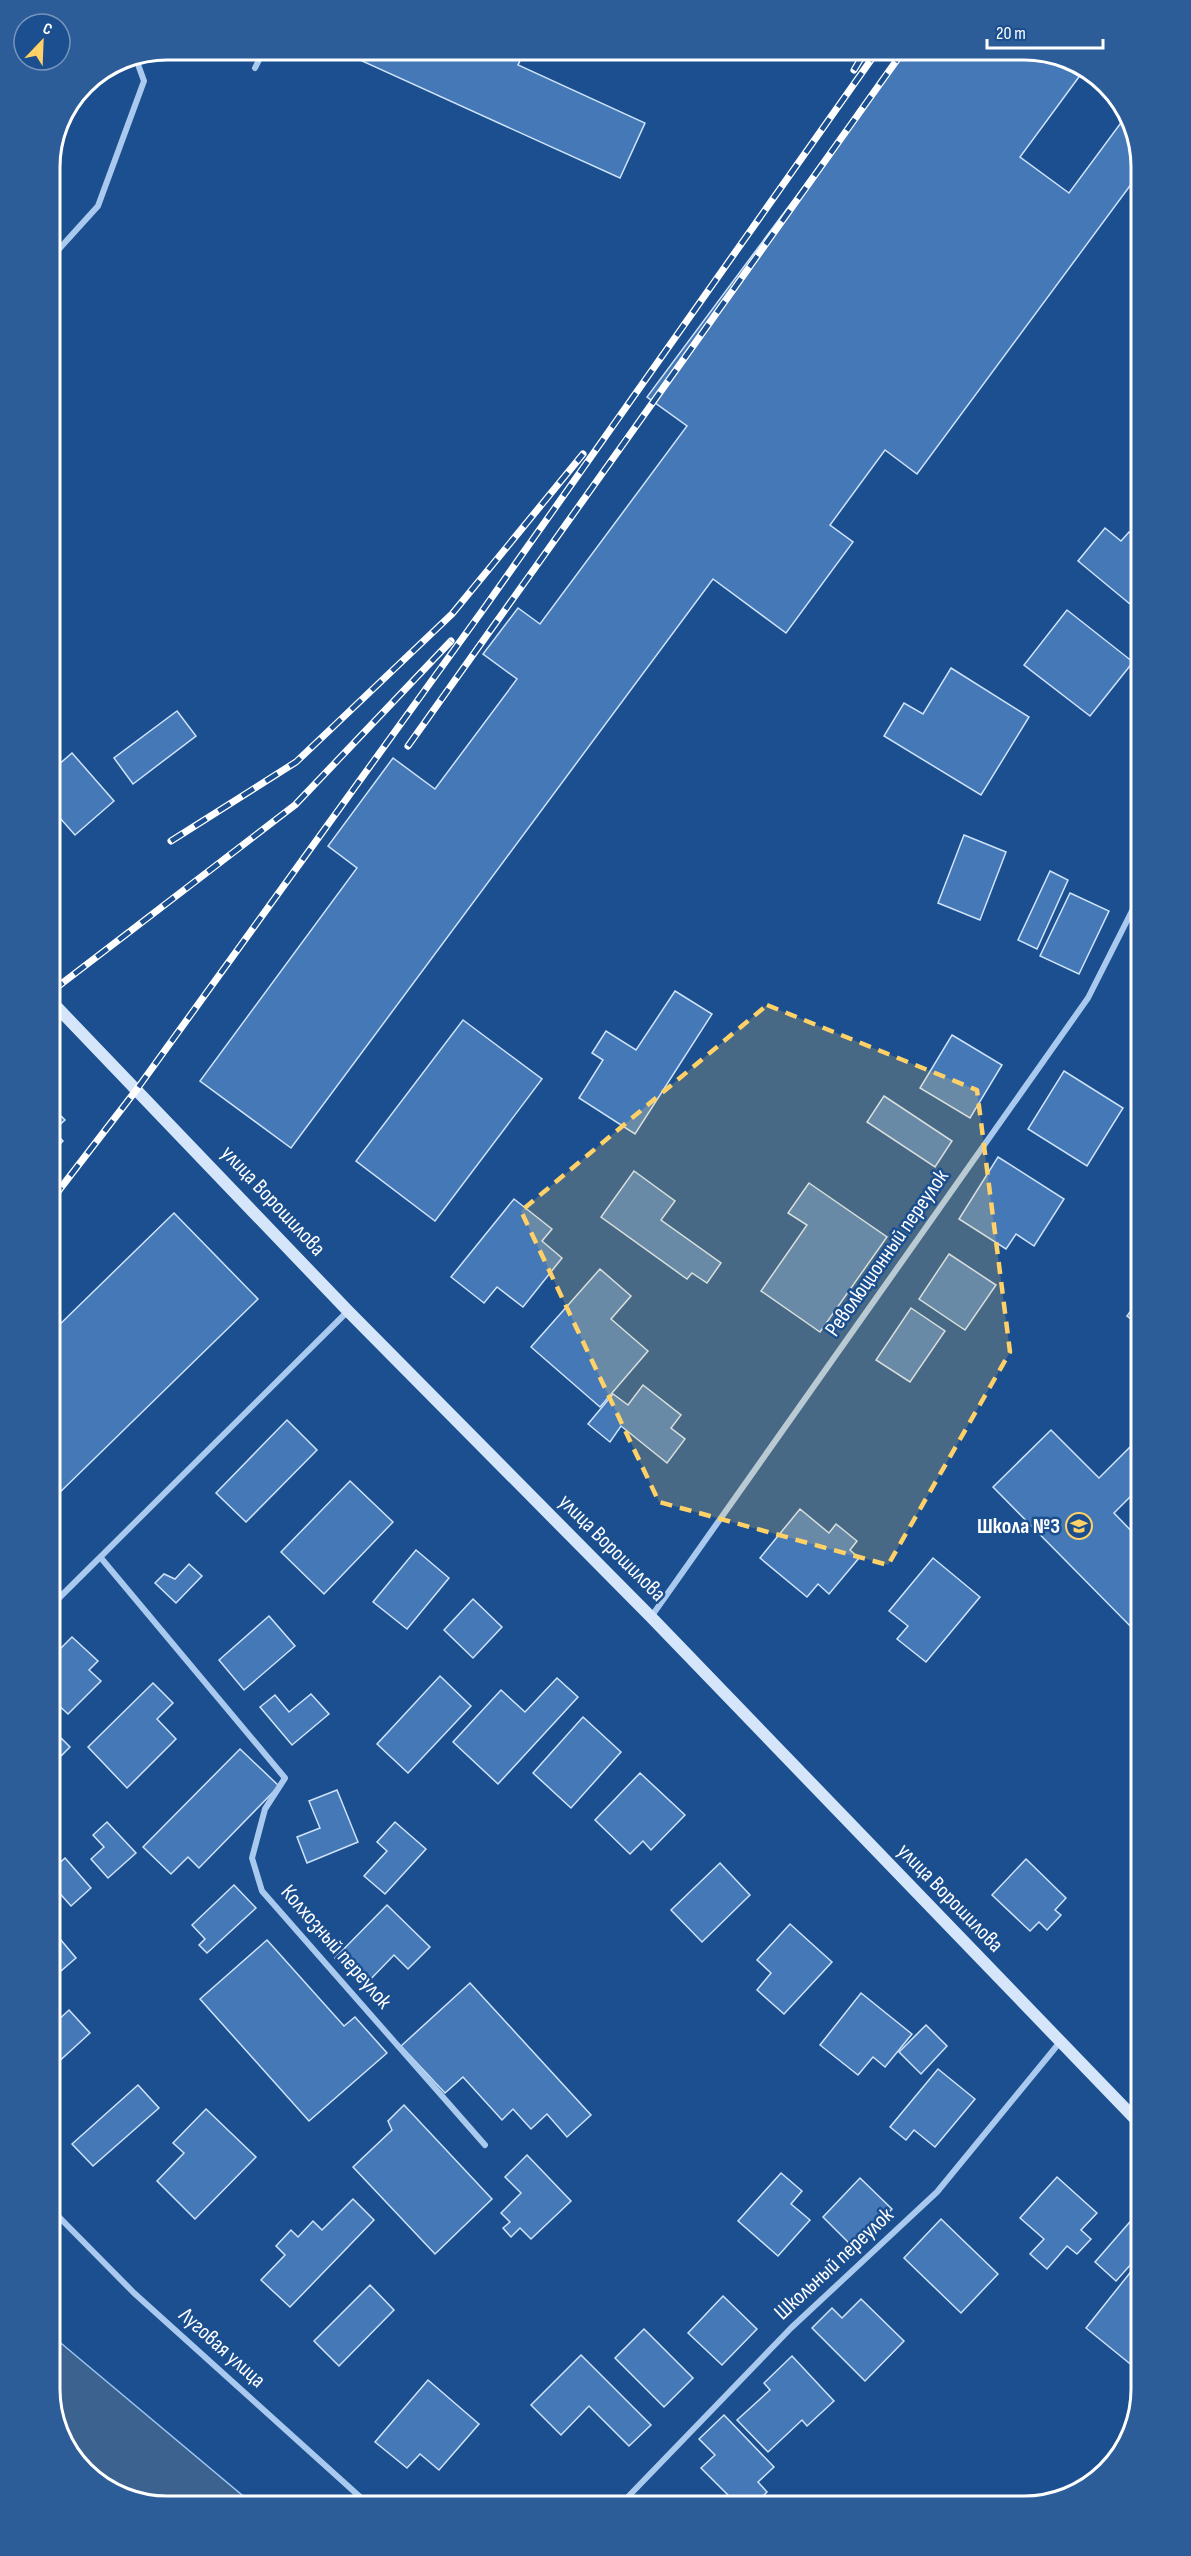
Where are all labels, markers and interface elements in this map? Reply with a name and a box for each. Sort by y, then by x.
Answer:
north arrow [12,12,72,72]
scale bar [987,12,1102,50]
text: С [40,19,55,40]
text: 20 m [996,23,1026,44]
street label: улица Ворошилова [215,1140,331,1262]
street label: Революционный переулок [819,1164,955,1342]
street label: улица Ворошилова [553,1489,671,1607]
school or university icon: Школа №3 [1064,1511,1094,1541]
place label: Школа №3 [977,1513,1060,1540]
street label: улица Ворошилова [891,1838,1009,1958]
street label: Колхозный переулок [275,1879,398,2015]
street label: Школьный переулок [769,2202,900,2326]
street label: Луговая улица [172,2301,271,2394]

